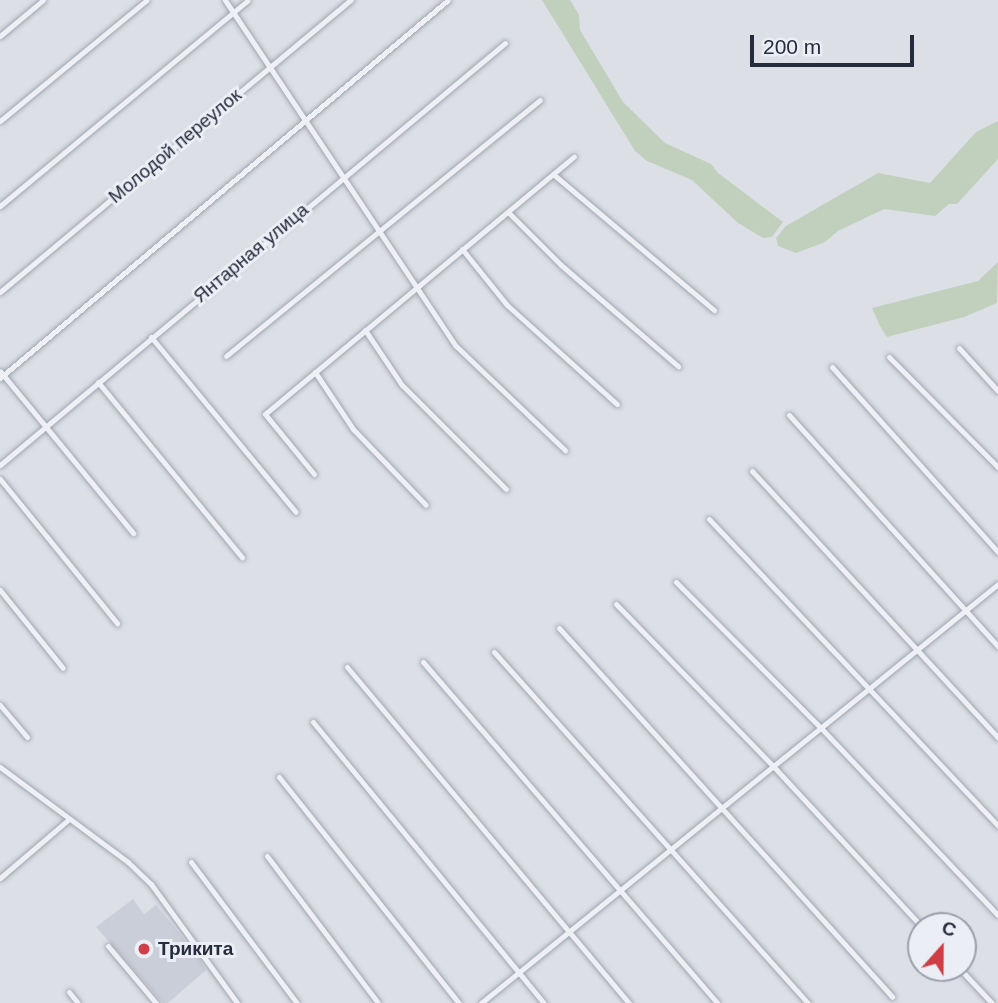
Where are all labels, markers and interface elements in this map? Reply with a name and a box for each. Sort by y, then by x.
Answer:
scale bar [753,21,918,65]
text: 200 m [763,35,821,58]
street label: Молодой переулок [104,84,246,208]
street label: Янтарная улица [189,198,313,308]
north arrow [907,912,977,982]
text: С [939,917,959,941]
place label: Трикита [158,938,233,960]
marker: Трикита [136,941,152,957]

